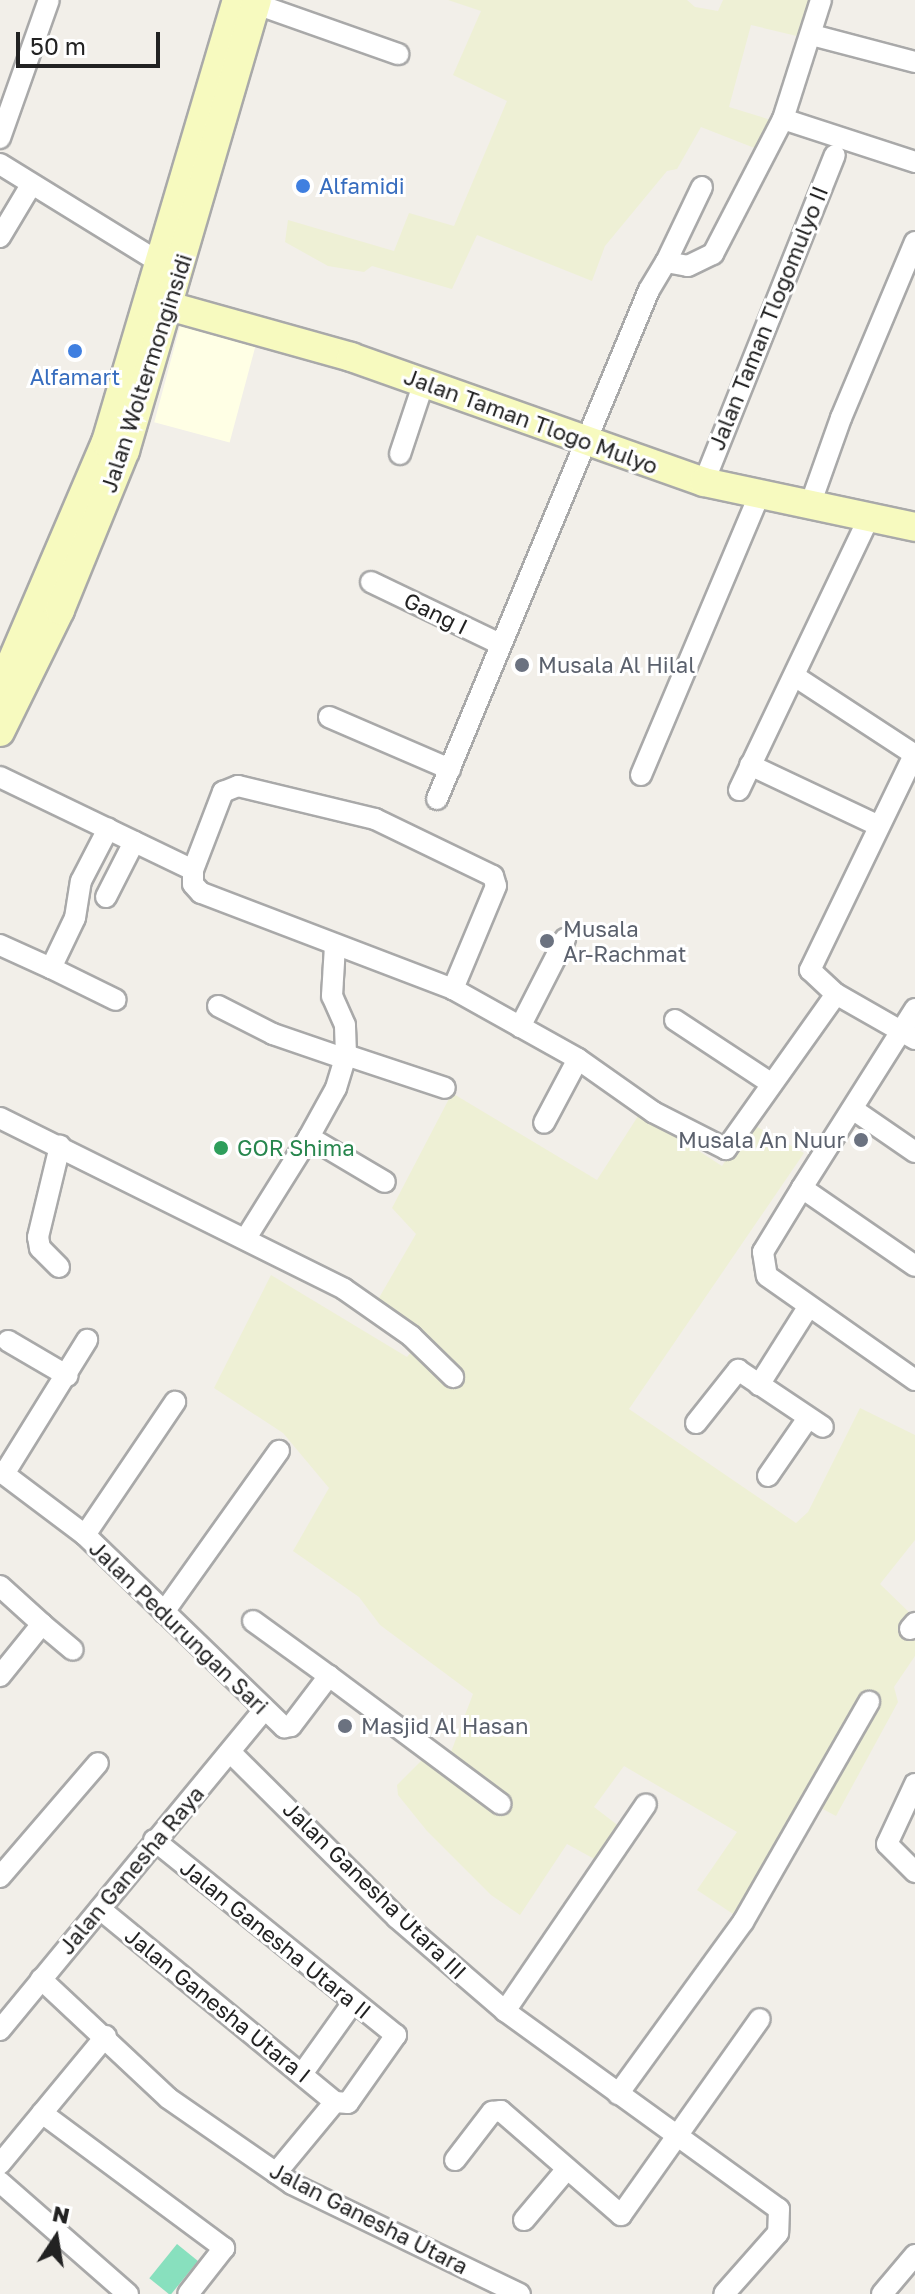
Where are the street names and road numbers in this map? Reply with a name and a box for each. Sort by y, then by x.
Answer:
street label: Jalan Taman Tlogomulyo II [703,182,833,454]
street label: Jalan Woltermonginsidi [95,250,197,496]
street label: Jalan Taman Tlogo Mulyo [401,363,661,479]
street label: Gang I [400,586,472,640]
street label: Jalan Pedurungan Sari [84,1535,274,1719]
street label: Jalan Ganesha Raya [53,1781,209,1959]
street label: Jalan Ganesha Utara III [278,1795,472,1985]
street label: Jalan Ganesha Utara II [175,1854,377,2024]
street label: Jalan Ganesha Utara I [120,1922,316,2088]
street label: Jalan Ganesha Utara [266,2157,472,2279]

